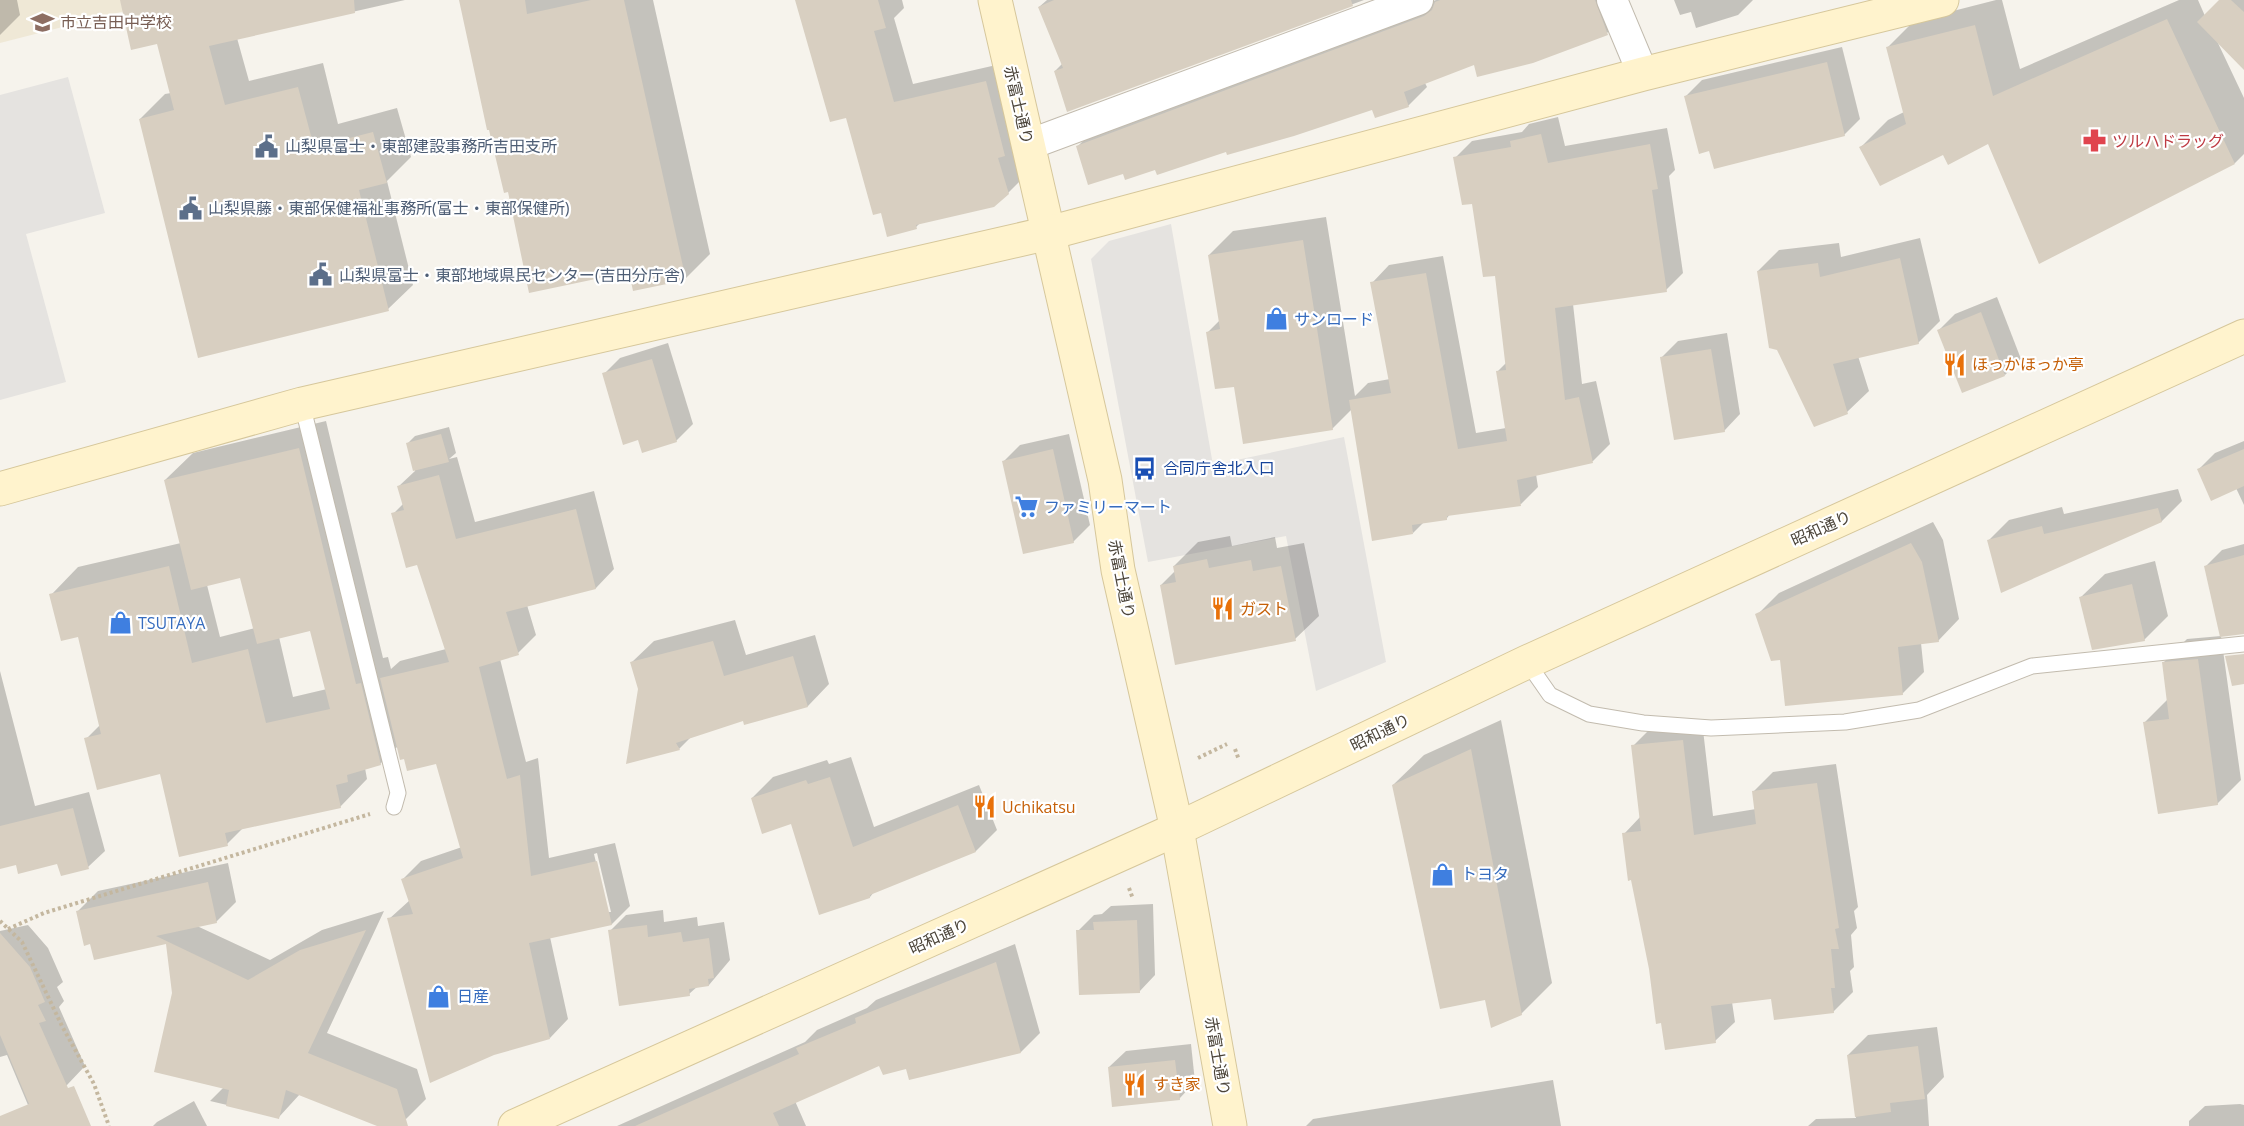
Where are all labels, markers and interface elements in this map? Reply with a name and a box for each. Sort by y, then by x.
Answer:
school or university icon: 市立吉田中学校 [29,9,55,35]
place label: 市立吉田中学校 [60,11,172,33]
street label: 赤富士通り [999,64,1039,146]
pharmacy icon: ツルハドラッグ [2081,128,2107,154]
place label: ツルハドラッグ [2112,130,2224,152]
public building icon: 山梨県富士・東部建設事務所吉田支所 [254,133,280,159]
place label: 山梨県富士・東部建設事務所吉田支所 [285,135,557,157]
public building icon: 山梨県藤・東部保健福祉事務所(富士・東部保健所) [177,195,203,221]
place label: 山梨県藤・東部保健福祉事務所(富士・東部保健所) [208,197,570,219]
public building icon: 山梨県富士・東部地域県民センター(吉田分庁舎) [308,262,334,288]
place label: 山梨県富士・東部地域県民センター(吉田分庁舎) [339,264,685,286]
shop icon: サンロード [1263,306,1289,332]
place label: サンロード [1294,308,1374,330]
restaurant icon: ほっかほっか亭 [1941,351,1967,377]
place label: ほっかほっか亭 [1972,353,2084,375]
bus stop icon: 合同庁舎北入口 [1132,455,1158,481]
place label: 合同庁舎北入口 [1163,457,1275,479]
supermarket icon: ファミリーマート [1013,494,1039,520]
place label: ファミリーマート [1044,496,1172,518]
street label: 昭和通り [1787,505,1855,551]
street label: 赤富士通り [1104,538,1140,620]
restaurant icon: ガスト [1209,596,1235,622]
place label: ガスト [1240,598,1288,620]
shop icon: TSUTAYA [107,610,133,636]
place label: TSUTAYA [138,612,206,634]
street label: 昭和通り [1346,708,1414,756]
restaurant icon: Uchikatsu [971,794,997,820]
place label: Uchikatsu [1002,796,1076,818]
shop icon: トヨタ [1430,861,1456,887]
place label: トヨタ [1461,863,1509,885]
street label: 昭和通り [905,913,973,959]
shop icon: 日産 [426,983,452,1009]
place label: 日産 [457,985,489,1007]
street label: 赤富士通り [1200,1015,1236,1097]
restaurant icon: すき家 [1122,1071,1148,1097]
place label: すき家 [1153,1073,1201,1095]

